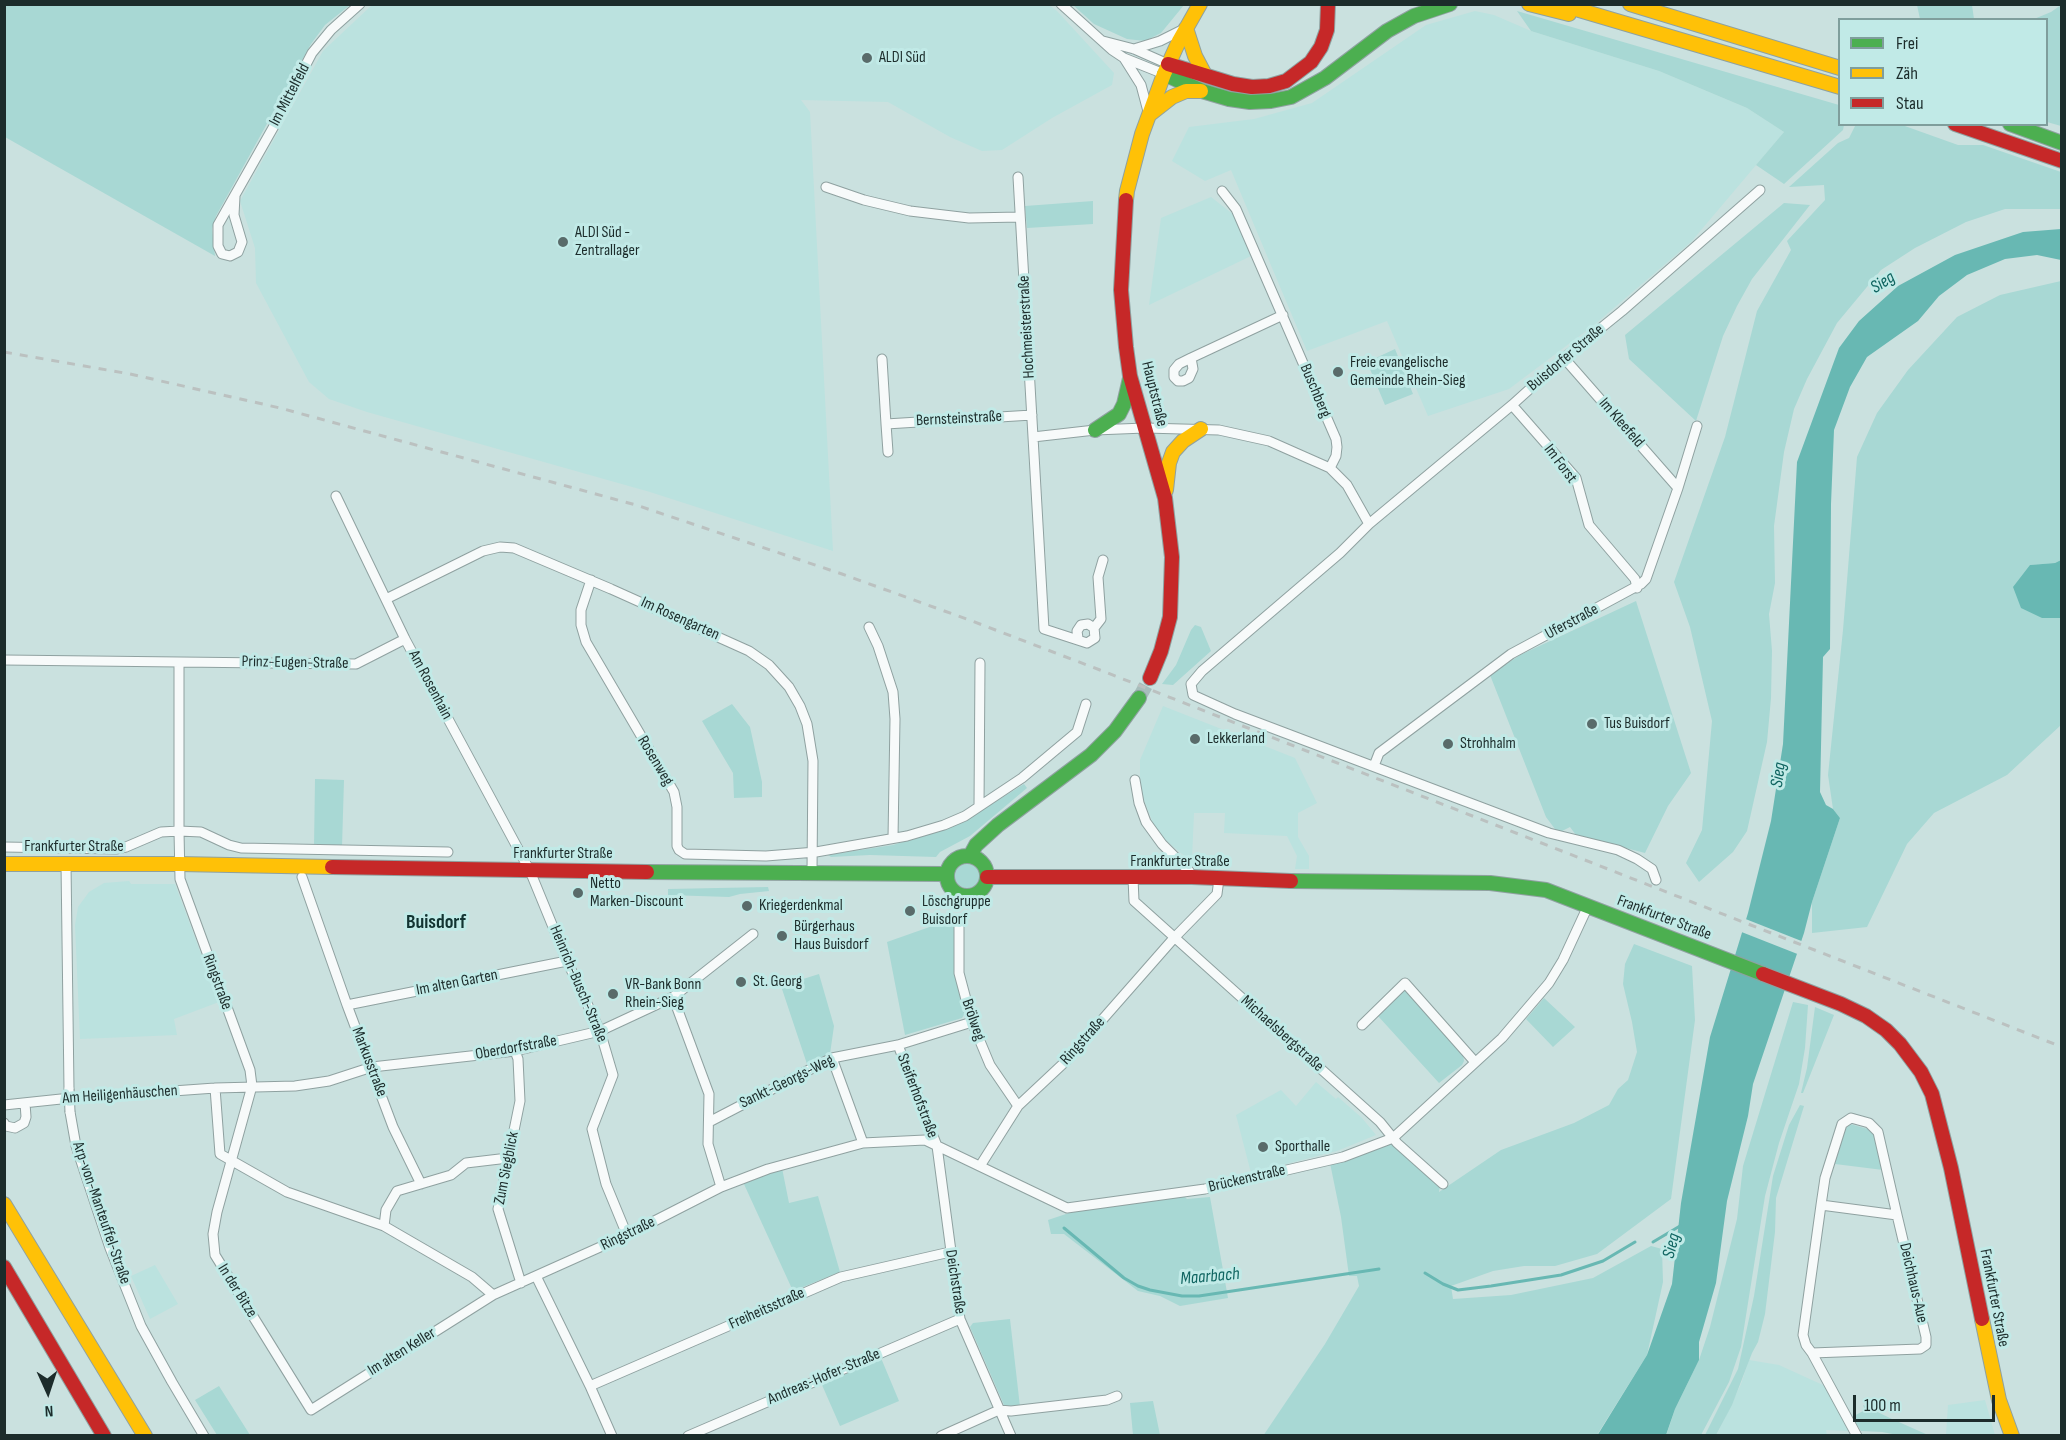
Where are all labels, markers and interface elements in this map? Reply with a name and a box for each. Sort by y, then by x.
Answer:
legend [1838,18,2048,126]
text: Frei [1896,33,1918,54]
place label: ALDI Süd [879,48,926,68]
marker: ALDI Süd [860,51,874,65]
street label: Im Mittelfeld [266,61,314,129]
text: Zäh [1896,63,1918,84]
text: Stau [1896,93,1924,114]
place label: ALDI Süd - Zentrallager [575,223,640,261]
marker: ALDI Süd - Zentrallager [556,235,570,249]
water label: Sieg [1867,267,1899,299]
street label: Hochmeisterstraße [1015,275,1039,379]
street label: Buisdorfer Straße [1524,320,1608,396]
place label: Freie evangelische Gemeinde Rhein-Sieg [1350,353,1466,391]
street label: Hauptstraße [1137,359,1171,429]
street label: Buschberg [1295,361,1335,421]
marker: Freie evangelische Gemeinde Rhein-Sieg [1331,365,1345,379]
street label: Im Kleefeld [1594,394,1648,452]
street label: Bernsteinstraße [916,407,1002,431]
street label: Im Forst [1539,441,1581,487]
street label: Im Rosengarten [638,593,722,645]
street label: Uferstraße [1542,600,1602,644]
street label: Am Rosenhain [404,647,456,723]
street label: Prinz-Eugen-Straße [241,652,349,674]
place label: Tus Buisdorf [1604,714,1670,734]
marker: Tus Buisdorf [1585,717,1599,731]
place label: Lekkerland [1207,729,1265,749]
marker: Lekkerland [1188,732,1202,746]
street label: Rosenweg [633,733,677,789]
place label: Strohhalm [1460,734,1516,754]
marker: Strohhalm [1441,737,1455,751]
water label: Sieg [1767,761,1791,789]
street label: Frankfurter Straße [24,837,124,857]
street label: Frankfurter Straße [513,844,613,864]
street label: Frankfurter Straße [1130,852,1230,872]
place label: Netto Marken-Discount [590,874,683,912]
marker: Netto Marken-Discount [571,886,585,900]
street label: Frankfurter Straße [1614,891,1714,945]
place label: Löschgruppe Buisdorf [922,892,991,930]
place label: Kriegerdenkmal [759,896,843,916]
marker: Kriegerdenkmal [740,899,754,913]
marker: Löschgruppe Buisdorf [903,904,917,918]
district label: Buisdorf [406,911,466,935]
place label: Bürgerhaus Haus Buisdorf [794,917,869,955]
street label: Heinrich-Busch-Straße [545,923,611,1045]
marker: Bürgerhaus Haus Buisdorf [775,929,789,943]
street label: Ringstraße [198,952,236,1012]
street label: Im alten Garten [415,966,499,1000]
place label: St. Georg [753,972,802,992]
place label: VR-Bank Bonn Rhein-Sieg [625,975,701,1013]
marker: St. Georg [734,975,748,989]
marker: VR-Bank Bonn Rhein-Sieg [606,987,620,1001]
street label: Michaelsbergstraße [1237,992,1327,1076]
street label: Brölweg [957,997,989,1043]
street label: Ringstraße [1057,1013,1109,1069]
street label: Markusstraße [347,1025,391,1099]
street label: Oberdorfstraße [474,1031,558,1065]
street label: Sankt-Georgs-Weg [737,1051,837,1113]
street label: Steiferhofstraße [892,1051,942,1141]
street label: Am Heiligenhäuschen [62,1081,178,1109]
street label: Zum Siegblick [491,1130,523,1206]
place label: Sporthalle [1275,1137,1330,1157]
street label: Arp-von-Manteuffel-Straße [68,1139,134,1287]
marker: Sporthalle [1256,1140,1270,1154]
street label: Brückenstraße [1207,1161,1287,1197]
street label: Ringstraße [598,1213,658,1255]
water label: Sieg [1658,1231,1686,1261]
street label: Deichhaus-Aue [1894,1241,1932,1325]
street label: Frankfurter Straße [1975,1247,2013,1349]
street label: Deichstraße [940,1248,970,1316]
street label: In der Bitze [213,1261,261,1321]
water label: Maarbach [1180,1264,1240,1290]
street label: Freiheitsstraße [726,1284,808,1334]
street label: Im alten Keller [365,1324,439,1380]
street label: Andreas-Hofer-Straße [765,1345,883,1409]
north arrow [18,1362,78,1422]
scale bar [1856,1383,1998,1421]
text: 100 m [1864,1395,1901,1416]
text: N [44,1401,54,1420]

